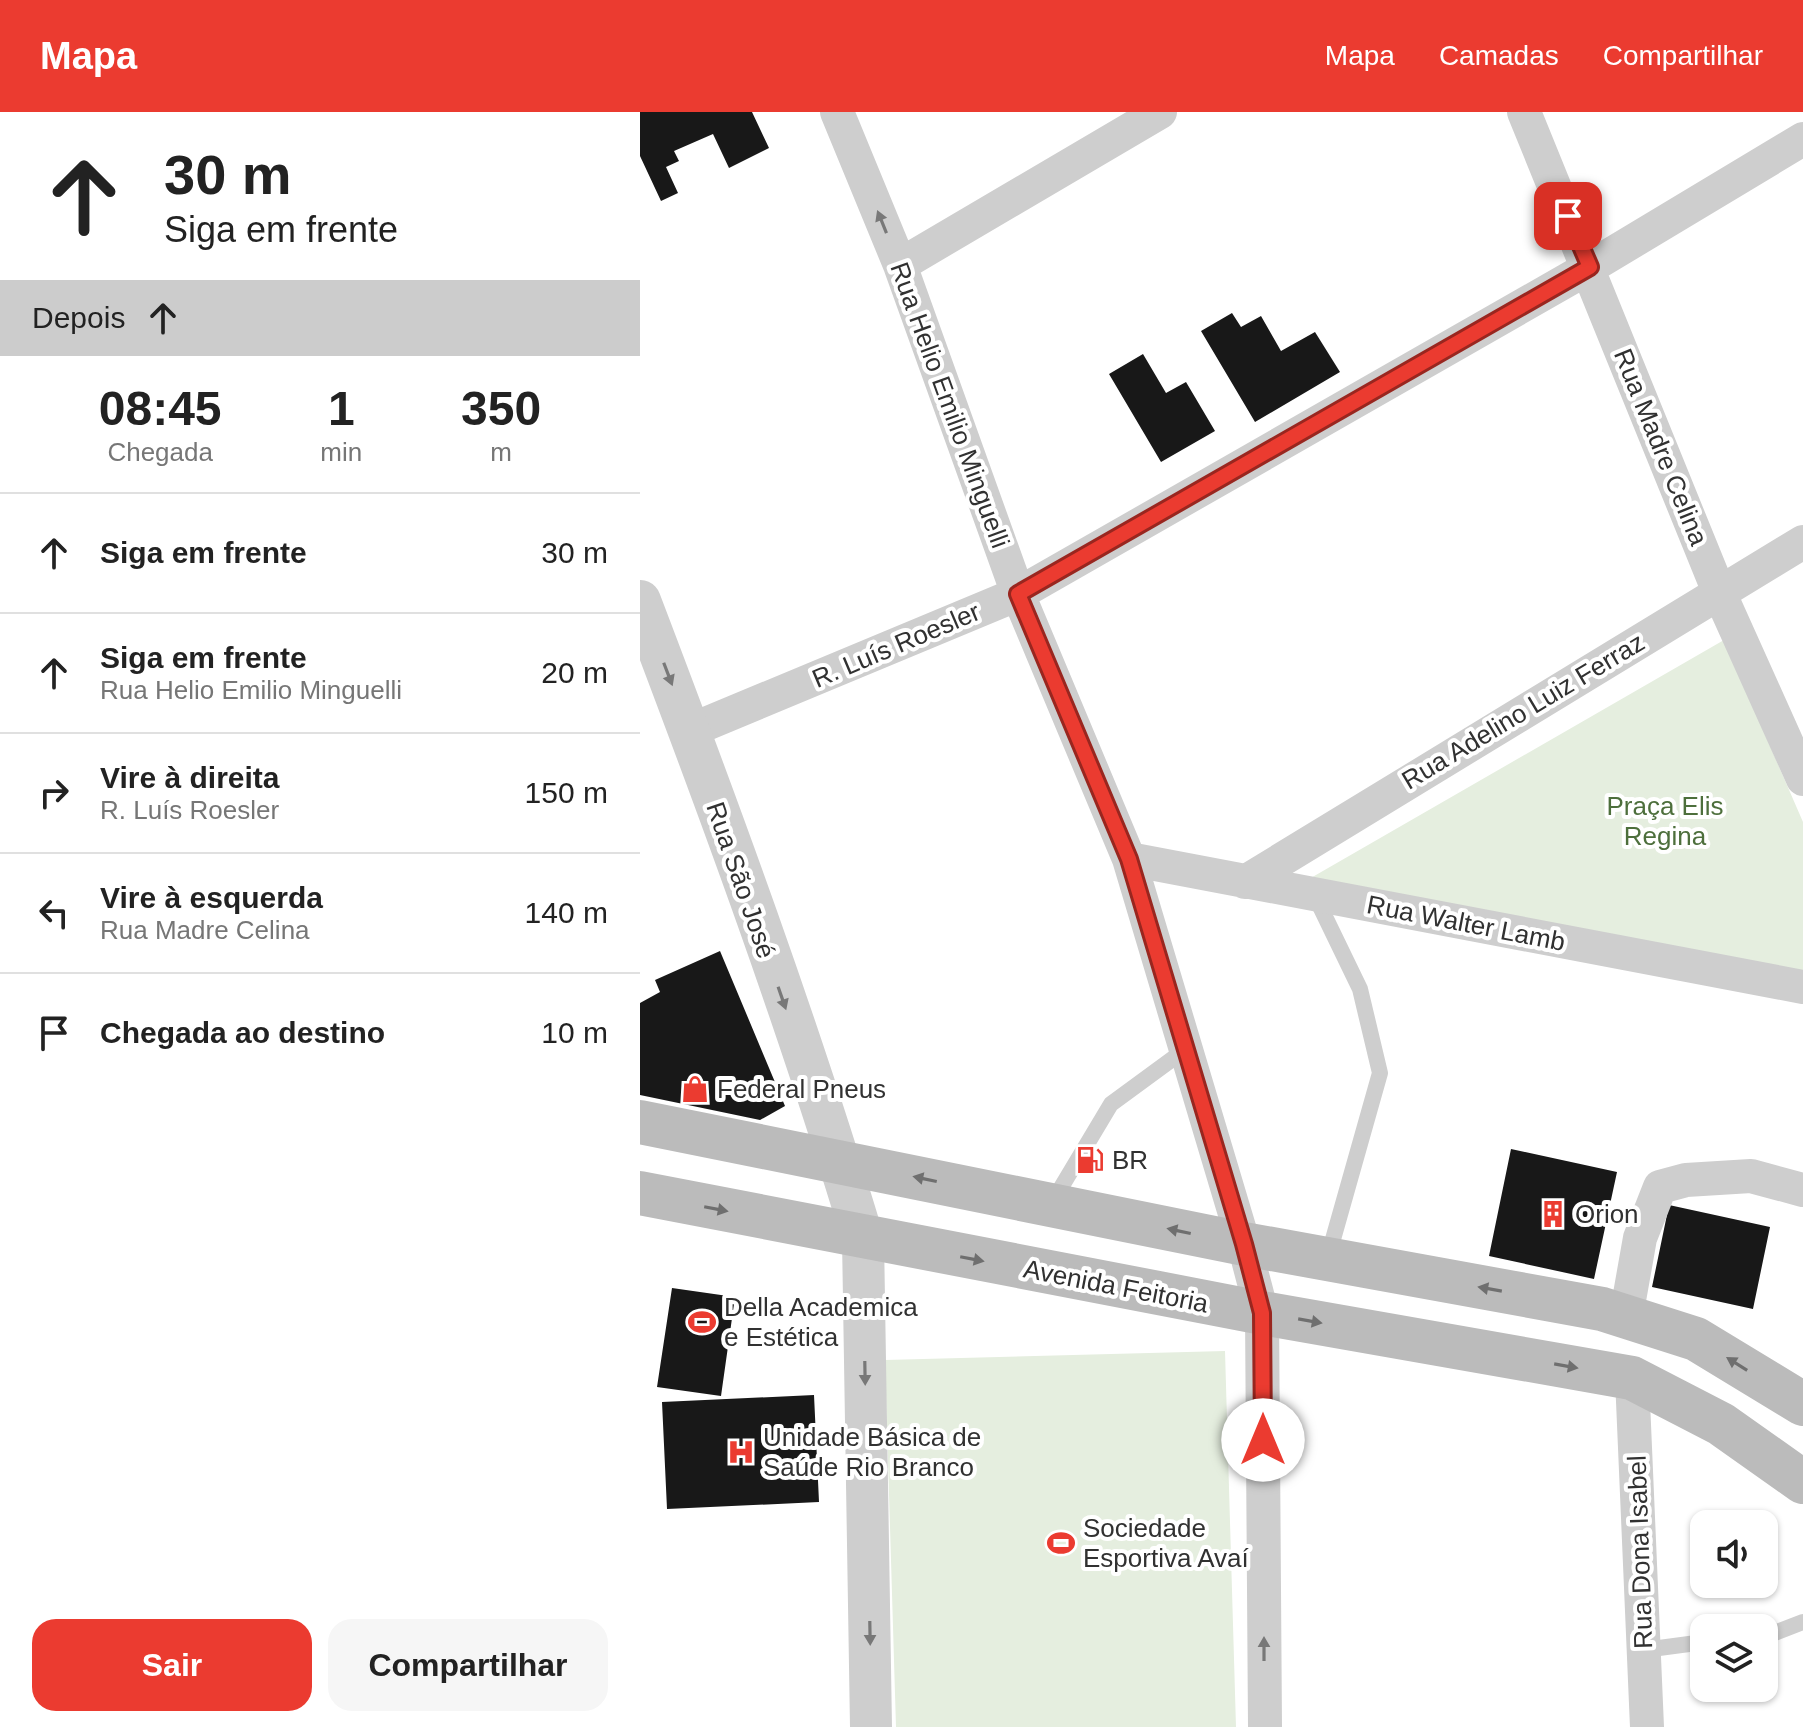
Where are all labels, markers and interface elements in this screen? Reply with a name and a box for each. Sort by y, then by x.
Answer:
text: Mapa [40,35,137,77]
text: Mapa [1325,40,1395,71]
text: Camadas [1439,40,1559,71]
text: Compartilhar [1603,40,1763,71]
text: 30 m [164,143,292,206]
icon: ahead [32,144,136,248]
pin [1534,182,1602,250]
icon: arrive [1546,194,1590,238]
text: Siga em frente [164,209,398,250]
one-way arrow [875,210,888,234]
street label: Rua Helio Emilio Minguelli [884,258,1016,552]
icon: ahead [141,296,185,340]
text: Depois [32,301,125,334]
street label: Rua Madre Celina [1608,344,1714,550]
text: 08:45 [99,382,222,435]
text: 1 [328,382,355,435]
text: 350 [461,382,541,435]
text: Chegada [107,437,213,467]
text: min [320,437,362,467]
text: m [490,437,512,467]
icon: ahead [32,531,76,575]
text: Siga em frente [100,536,307,569]
text: 30 m [541,536,608,569]
street label: R. Luís Roesler [808,596,985,694]
street label: Rua Adelino Luiz Ferraz [1396,627,1650,795]
text: Siga em frente [100,641,307,674]
icon: ahead [32,651,76,695]
text: 20 m [541,656,608,689]
one-way arrow [662,662,675,686]
text: Rua Helio Emilio Minguelli [100,675,402,705]
text: Vire à direita [100,761,280,794]
icon: right [32,771,76,815]
text: 150 m [525,776,608,809]
park label: Praça Elis Regina [1606,791,1724,851]
text: R. Luís Roesler [100,795,279,825]
street label: Rua São José [700,798,782,962]
text: Vire à esquerda [100,881,323,914]
street label: Rua Walter Lamb [1364,889,1568,957]
icon: left [32,891,76,935]
text: 140 m [525,896,608,929]
text: Rua Madre Celina [100,915,310,945]
one-way arrow [777,986,789,1010]
icon: arrive [32,1011,76,1055]
text: Chegada ao destino [100,1016,385,1049]
text: 10 m [541,1016,608,1049]
shop icon: Federal Pneus [680,1074,710,1104]
place label: Federal Pneus [717,1074,886,1104]
fuel station icon: BR [1075,1145,1105,1175]
place label: BR [1112,1145,1148,1175]
one-way arrow [912,1172,937,1184]
building icon: Orion [1538,1199,1568,1229]
place label: Orion [1575,1199,1639,1229]
one-way arrow [704,1203,729,1216]
one-way arrow [1167,1224,1192,1237]
one-way arrow [959,1253,984,1265]
street label: Avenida Feitoria [1021,1253,1211,1319]
one-way arrow [1477,1283,1502,1295]
place label: Della Academica e Estética [724,1292,918,1352]
sports icon: Della Academica e Estética [687,1307,717,1337]
one-way arrow [1298,1316,1323,1328]
one-way arrow [1726,1357,1748,1371]
one-way arrow [859,1361,871,1386]
one-way arrow [1554,1361,1579,1373]
position arrow [1221,1398,1305,1482]
place label: Unidade Básica de Saúde Rio Branco [763,1422,981,1482]
hospital icon: Unidade Básica de Saúde Rio Branco [726,1437,756,1467]
street label: Rua Dona Isabel [1622,1455,1658,1649]
map controls [1690,1510,1778,1702]
button: sound [1690,1510,1778,1598]
place label: Sociedade Esportiva Avaí [1083,1513,1250,1573]
sports icon: Sociedade Esportiva Avaí [1046,1528,1076,1558]
button: layers [1690,1614,1778,1702]
button: Sair [32,1619,312,1711]
button: Compartilhar [328,1619,608,1711]
one-way arrow [863,1621,876,1646]
one-way arrow [1258,1636,1270,1661]

